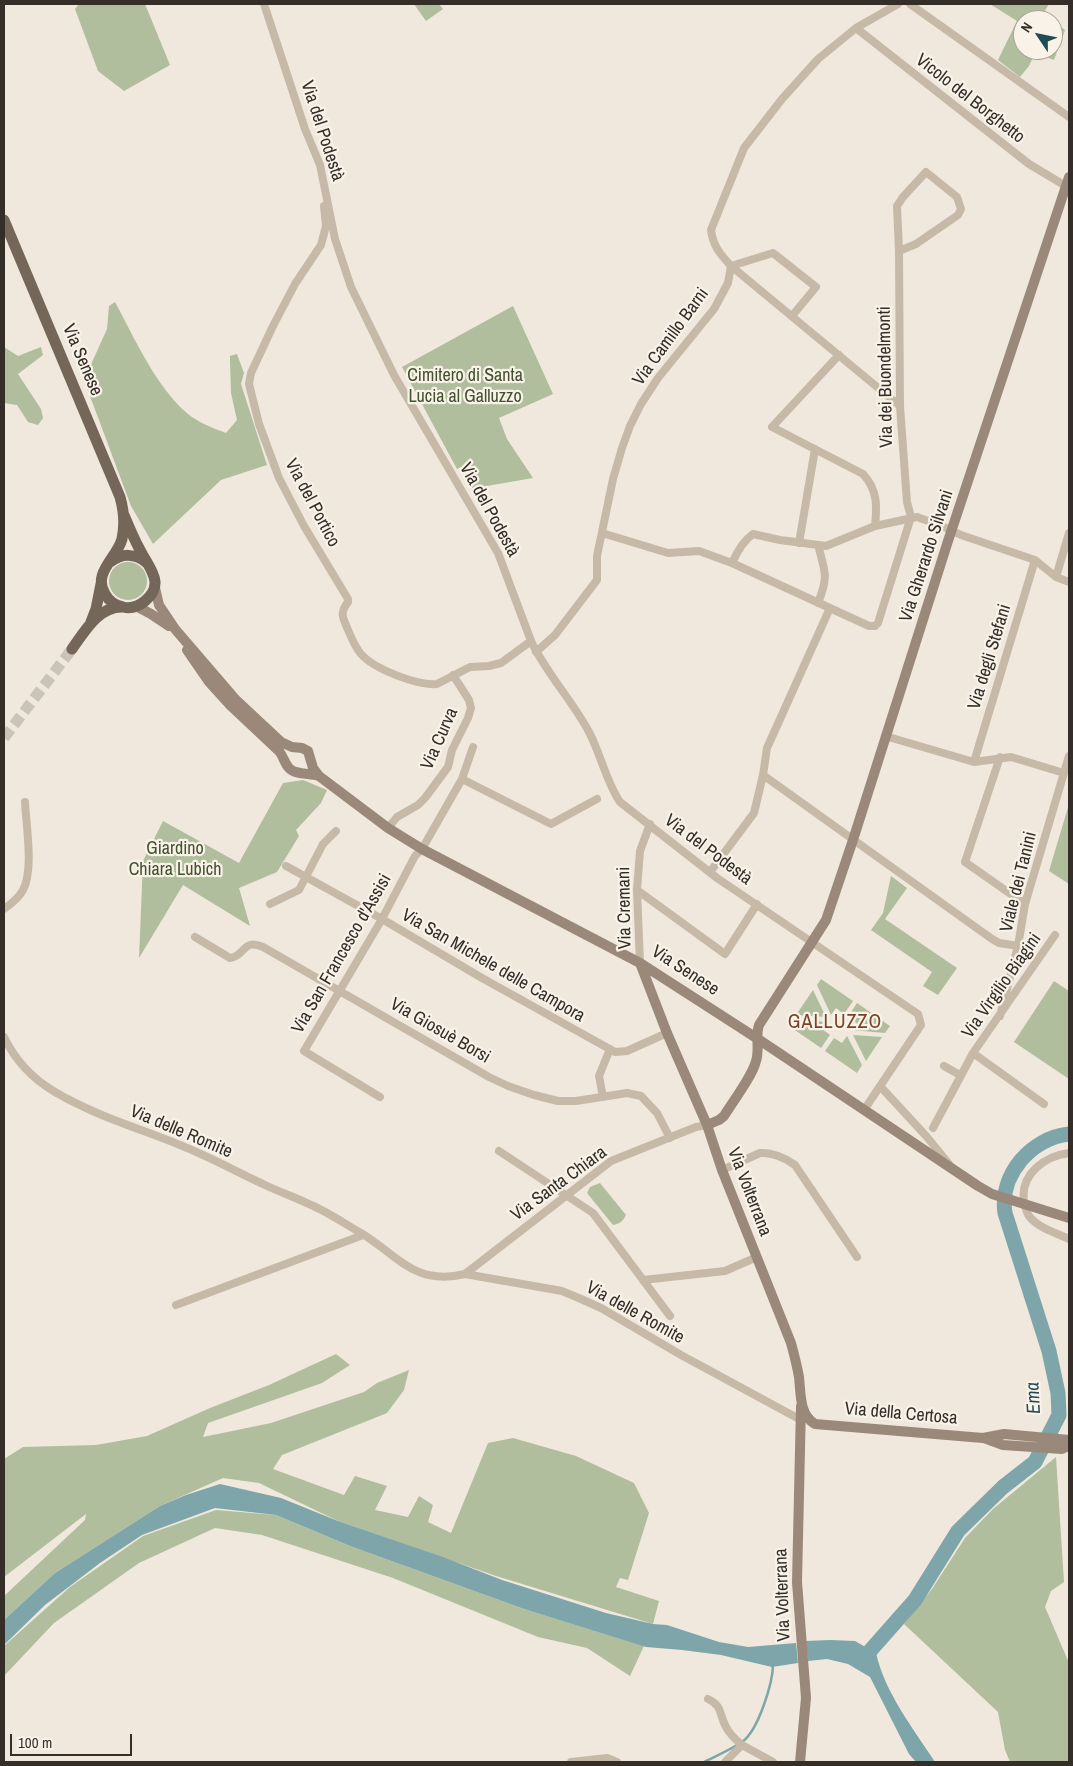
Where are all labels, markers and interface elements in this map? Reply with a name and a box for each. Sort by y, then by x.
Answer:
north arrow [1013,10,1063,60]
text: N [1017,19,1036,36]
street label: Vicolo del Borghetto [911,50,1029,148]
street label: Via del Podestà [296,78,348,184]
street label: Via Camillo Barni [628,284,714,390]
street label: Via dei Buondelmonti [874,306,898,448]
street label: Via Senese [57,321,107,399]
park label: Cimitero di Santa Lucia al Galluzzo [407,365,523,408]
street label: Via del Portico [280,455,344,551]
street label: Via del Podestà [454,459,524,561]
street label: Via Gherardo Silvani [895,487,959,625]
street label: Via degli Stefani [964,602,1016,712]
street label: Via Curva [417,705,463,773]
street label: Via del Podestà [660,810,756,890]
street label: Viale dei Tanini [996,830,1042,934]
park label: Giardino Chiara Lubich [129,838,221,881]
street label: Via Cremani [613,867,637,949]
street label: Via San Francesco d'Assisi [287,870,397,1038]
street label: Via San Michele delle Campora [397,905,589,1027]
street label: Via Virgilio Biagini [958,929,1046,1043]
street label: Via Senese [647,941,723,1001]
street label: Via Giosuè Borsi [386,994,494,1068]
district label: GALLUZZO [787,1011,883,1035]
street label: Via delle Romite [127,1101,235,1163]
street label: Via Santa Chiara [507,1142,611,1226]
street label: Via Volterrana [722,1145,776,1239]
street label: Via delle Romite [582,1277,688,1349]
water label: Ema [1022,1381,1046,1415]
street label: Via della Certosa [844,1398,958,1430]
street label: Via Volterrana [771,1548,795,1642]
scale bar [12,1724,135,1756]
text: 100 m [18,1732,52,1753]

